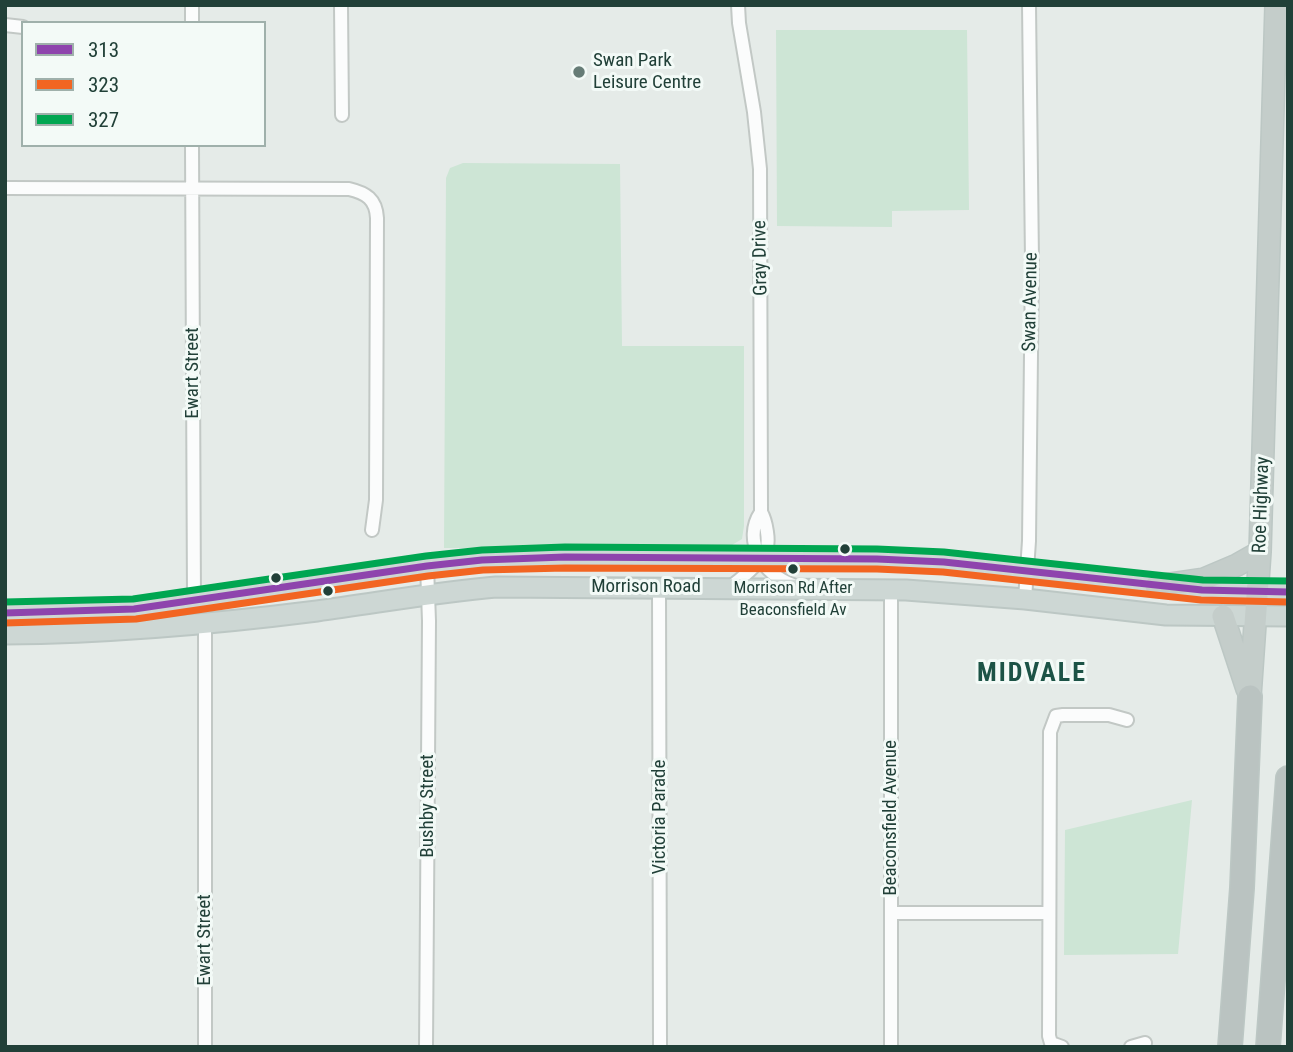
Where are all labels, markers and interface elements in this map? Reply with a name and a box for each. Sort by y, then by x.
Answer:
legend [21,21,266,147]
text: 313 [88,38,119,62]
place label: Swan Park Leisure Centre [593,50,701,94]
marker: Swan Park Leisure Centre [571,64,587,80]
text: 323 [88,73,119,97]
text: 327 [88,108,119,132]
street label: Gray Drive [749,220,773,296]
street label: Swan Avenue [1019,252,1043,352]
street label: Ewart Street [182,327,204,419]
street label: Roe Highway [1249,456,1275,554]
unlabelled marker [838,542,852,556]
marker: Morrison Rd After Beaconsfield Av [786,562,800,576]
unlabelled marker [269,571,283,585]
street label: Morrison Road [591,576,701,598]
place label: Morrison Rd After Beaconsfield Av [734,579,852,619]
unlabelled marker [321,584,335,598]
district label: MIDVALE [978,658,1086,690]
street label: Beaconsfield Avenue [880,740,902,896]
street label: Bushby Street [417,754,439,858]
street label: Victoria Parade [649,760,671,874]
street label: Ewart Street [194,894,216,986]

